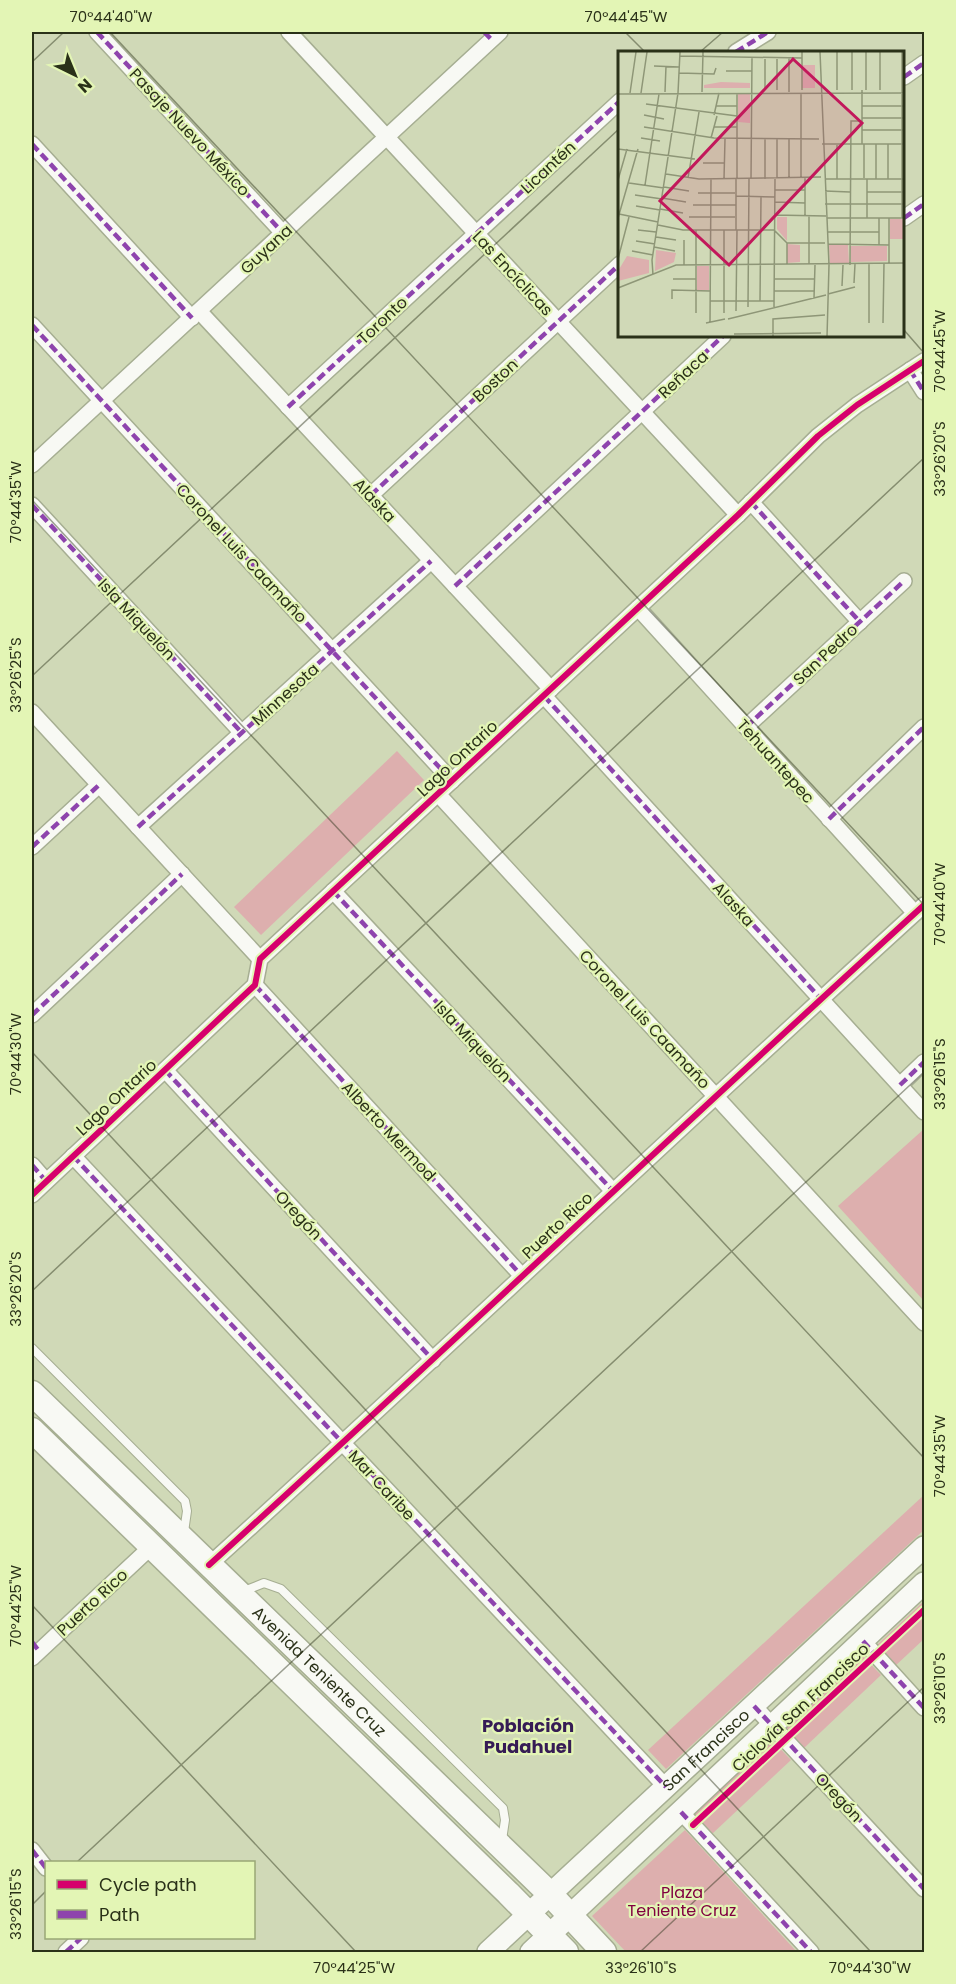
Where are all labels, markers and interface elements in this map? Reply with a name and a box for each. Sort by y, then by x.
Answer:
text: 70°44'40"W [70,6,153,27]
text: 70°44'45"W [585,6,668,27]
north arrow [45,45,105,105]
inset map [618,51,905,338]
street label: Pasaje Nuevo México [124,63,255,201]
text: N [73,73,97,98]
street label: Licantén [516,136,581,199]
street label: Guyana [235,219,297,279]
street label: Las Encíclicas [467,226,558,321]
street label: Toronto [352,291,413,350]
text: 70°44'45"W [929,309,950,392]
street label: Reñaca [653,345,714,404]
street label: Boston [467,353,523,407]
text: 33°26'20"S [929,421,950,497]
text: 70°44'35"W [5,460,26,543]
street label: Alaska [348,473,401,528]
street label: Coronel Luis Caamaño [171,479,312,628]
street label: Isla Miquelón [93,573,181,665]
street label: San Pedro [788,618,863,690]
text: 33°26'25"S [5,637,26,713]
street label: Minnesota [247,658,324,731]
street label: Tehuantepec [732,714,820,809]
street label: Lago Ontario [412,715,503,802]
text: 70°44'40"W [929,862,950,945]
street label: Alaska [707,877,760,932]
street label: Coronel Luis Caamaño [574,945,715,1094]
street label: Isla Miquelón [429,995,517,1087]
text: 70°44'30"W [5,1012,26,1095]
text: 33°26'15"S [929,1038,950,1110]
street label: Lago Ontario [71,1054,162,1141]
street label: Alberto Mermod [336,1076,441,1186]
street label: Oregón [270,1186,327,1245]
street label: Puerto Rico [517,1186,598,1264]
text: 33°26'20"S [5,1251,26,1327]
text: 70°44'35"W [929,1414,950,1497]
street label: Mar Caribe [343,1445,420,1526]
street label: Puerto Rico [52,1563,133,1641]
text: 70°44'25"W [5,1565,26,1647]
street label: Avenida Teniente Cruz [247,1601,391,1742]
street label: Ciclovía San Francisco [727,1638,874,1777]
text: 33°26'10"S [929,1652,950,1724]
street label: San Francisco [657,1704,755,1797]
district label: Población Pudahuel [482,1713,574,1759]
street label: Oregón [810,1768,867,1827]
legend [45,1861,255,1939]
text: 33°26'15"S [5,1868,26,1940]
text: Cycle path [99,1872,197,1897]
park label: Plaza Teniente Cruz [628,1881,736,1922]
text: Path [99,1902,140,1927]
text: 70°44'25"W [313,1957,395,1978]
text: 33°26'10"S [605,1957,677,1978]
text: 70°44'30"W [829,1957,912,1978]

